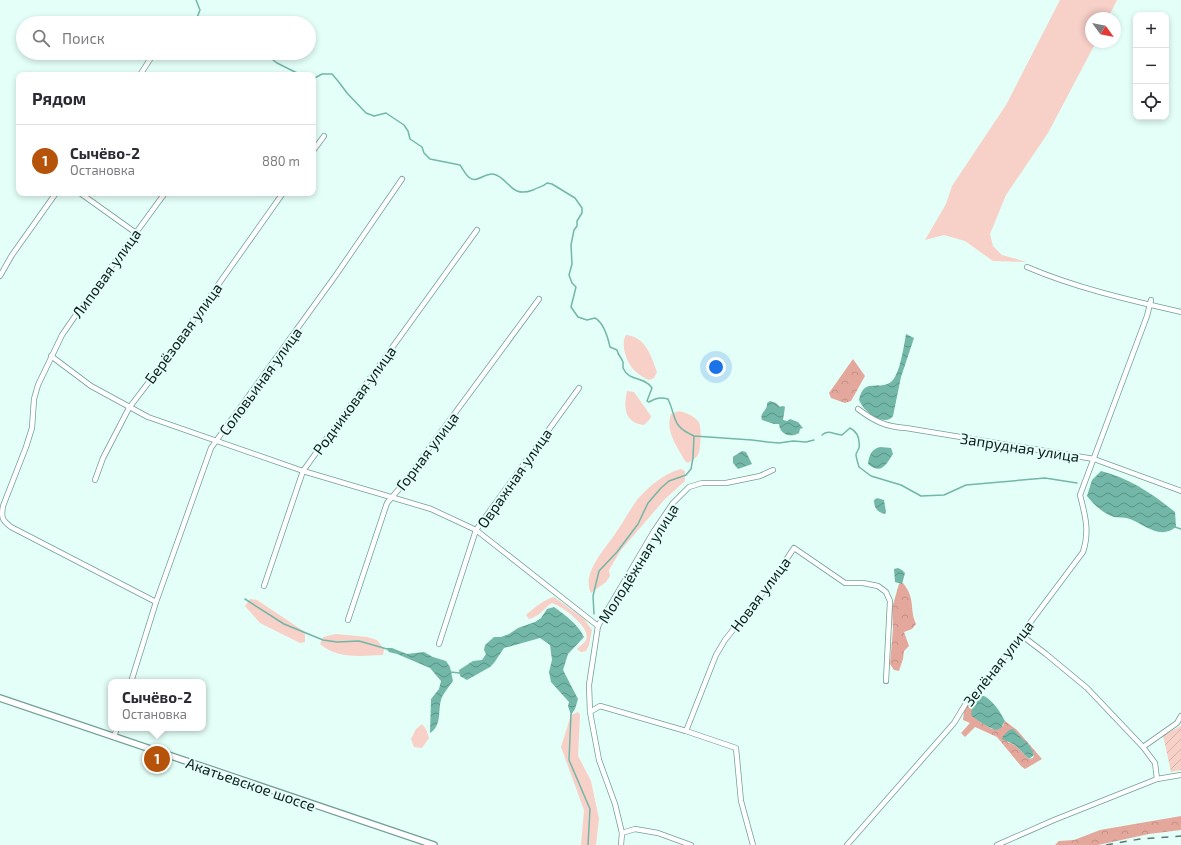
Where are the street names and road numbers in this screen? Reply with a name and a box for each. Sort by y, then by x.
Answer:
street label: Липовая улица [68,225,145,322]
street label: Берёзовая улица [140,279,226,387]
street label: Соловьиная улица [215,323,306,439]
street label: Родниковая улица [309,342,400,458]
street label: Горная улица [392,408,463,494]
street label: Овражная улица [473,425,556,532]
street label: Запрудная улица [959,429,1081,466]
street label: Молодёжная улица [594,500,683,627]
street label: Новая улица [726,553,795,635]
street label: Зелёная улица [959,617,1038,710]
street label: Акатьевское шоссе [184,753,318,815]

